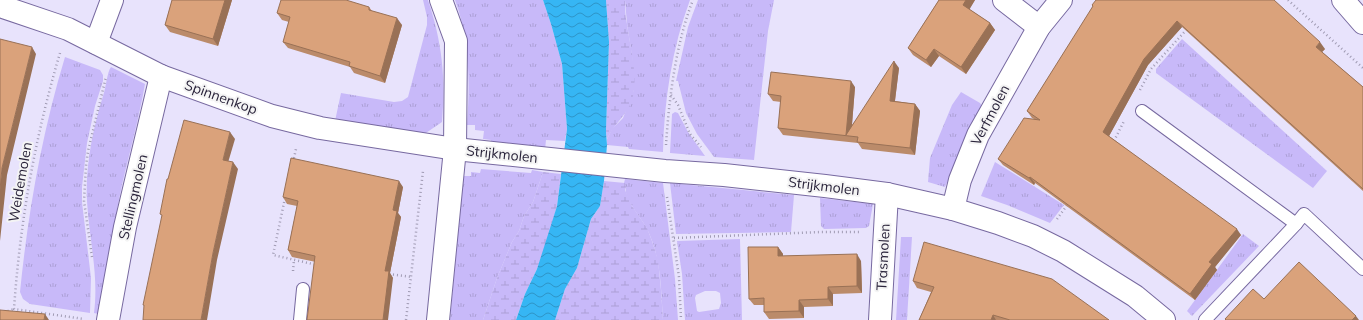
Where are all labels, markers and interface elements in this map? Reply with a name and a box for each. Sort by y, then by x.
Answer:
street label: Spinnenkop [182,76,260,118]
street label: Verfmolen [967,82,1013,148]
street label: Weidemolen [4,140,36,224]
street label: Strijkmolen [465,141,539,167]
street label: Stellingmolen [114,152,152,242]
street label: Strijkmolen [787,173,861,199]
street label: Trasmolen [872,223,894,291]

